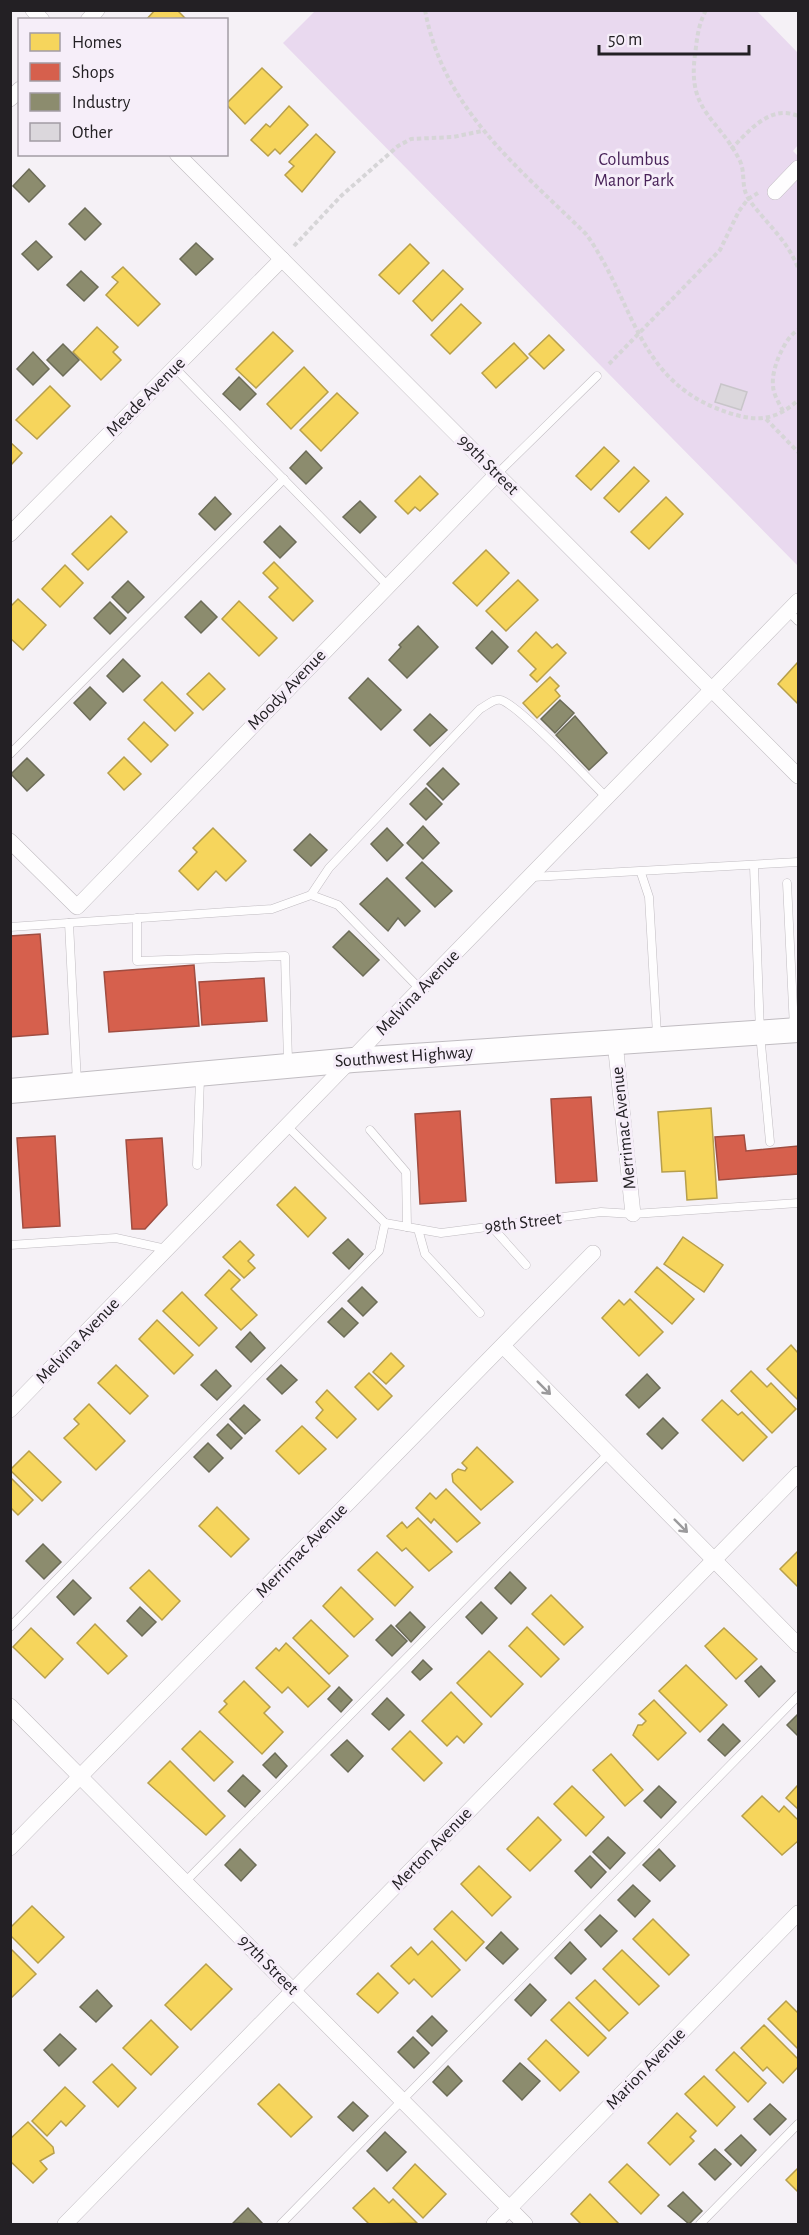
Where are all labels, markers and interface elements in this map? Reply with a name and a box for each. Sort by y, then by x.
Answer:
legend [18,18,228,156]
scale bar [599,18,749,56]
text: 50 m [608,31,642,49]
text: Homes [72,34,122,52]
text: Shops [72,64,114,82]
text: Industry [72,94,131,112]
text: Other [72,124,113,142]
park label: Columbus Manor Park [594,151,675,190]
street label: Meade Avenue [103,354,189,440]
street label: 99th Street [454,431,522,499]
street label: Moody Avenue [244,646,330,734]
street label: Melvina Avenue [373,947,463,1039]
street label: Southwest Highway [334,1043,474,1071]
street label: Merrimac Avenue [609,1066,639,1190]
street label: 98th Street [483,1209,563,1237]
street label: Melvina Avenue [33,1295,123,1387]
one-way arrow [537,1380,552,1395]
street label: Merrimac Avenue [253,1500,351,1602]
one-way arrow [674,1519,689,1534]
street label: Merton Avenue [388,1804,476,1894]
street label: 97th Street [235,1932,302,1999]
street label: Marion Avenue [603,2025,689,2113]

